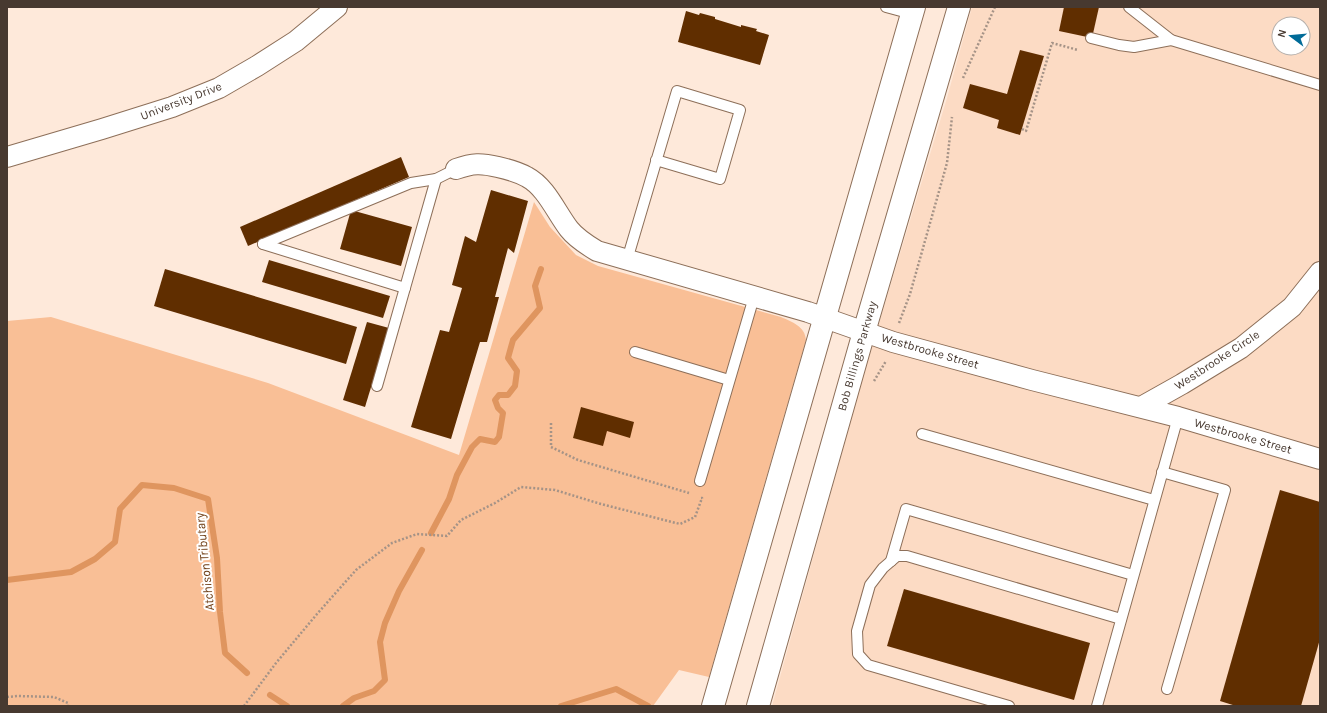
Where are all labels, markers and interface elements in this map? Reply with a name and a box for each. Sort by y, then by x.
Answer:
north arrow [1271,16,1311,56]
text: N [1275,28,1289,39]
street label: University Drive [138,79,224,123]
street label: Bob Billings Parkway [835,299,880,413]
street label: Westbrooke Circle [1172,327,1262,393]
street label: Westbrooke Street [880,330,981,372]
street label: Westbrooke Street [1193,415,1294,457]
water label: Atchison Tributary [192,512,217,611]

